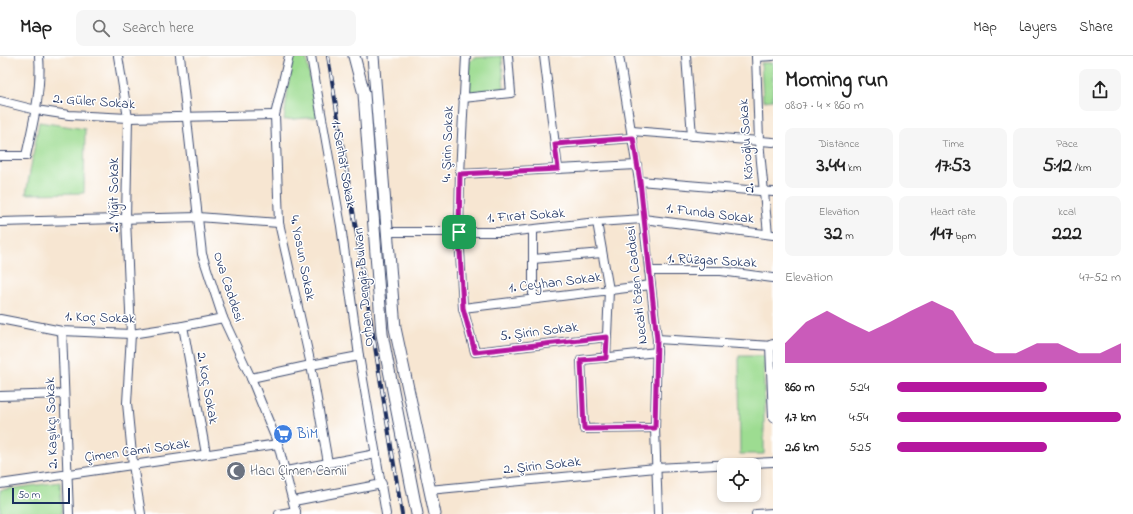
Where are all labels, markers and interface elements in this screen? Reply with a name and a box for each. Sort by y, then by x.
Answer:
search box [76,10,356,46]
text: Map [20,14,52,41]
icon: search [90,17,112,39]
text: Search here [122,17,194,39]
text: Map [973,17,997,38]
text: Layers [1019,17,1057,38]
text: Share [1079,17,1113,38]
text: Morning run [785,65,888,97]
button: share [1079,69,1121,111]
street label: 2. Güler Sokak [52,89,137,115]
text: 08:07 · 4 × 860 m [785,96,864,115]
street label: 2. Köroğlu Sokak [733,97,762,194]
street label: 4. Şirin Sokak [436,105,460,183]
street label: 1. Serhat Sokak [325,119,361,210]
text: Distance [819,136,859,152]
text: Time [942,136,964,152]
text: Pace [1056,136,1078,152]
text: 3.44 [817,152,845,181]
text: 17:53 [935,152,971,181]
text: 5:12 [1043,152,1072,181]
street label: 2. Yiğit Sokak [104,157,126,232]
text: km [845,160,861,176]
text: /km [1072,160,1091,176]
street label: 1. Funda Sokak [665,198,756,230]
street label: 1. Fırat Sokak [486,203,567,229]
text: Elevation [819,204,859,220]
text: Heart rate [930,204,976,220]
text: kcal [1058,204,1076,220]
street label: 4. Yosun Sokak [283,214,321,303]
pin [442,215,476,249]
text: 32 [824,220,842,249]
text: 147 [930,220,953,249]
text: 222 [1052,220,1082,249]
icon: arrive [448,221,470,243]
street label: Necati Özen Caddesi [620,225,654,345]
street label: Orhan Dengiz Bulvarı [348,227,381,347]
text: m [842,228,854,244]
text: bpm [953,228,976,244]
street label: 1. Rüzgar Sokak [667,248,758,275]
street label: Ova Caddesi [207,249,249,325]
street label: 1. Ceyhan Sokak [508,267,603,300]
text: Elevation [785,268,833,287]
text: 47–52 m [1079,268,1121,287]
street label: 1. Koç Sokak [65,306,136,330]
street label: 5. Şirin Sokak [499,317,580,347]
street label: 2. Koç Sokak [190,350,224,427]
street label: 2. Kaşıkçı Sokak [40,376,64,469]
text: 860 m [785,378,815,397]
text: 5:24 [849,378,869,397]
text: 1.7 km [785,408,816,427]
text: 4:54 [849,408,868,427]
supermarket icon: BİM [272,423,294,445]
place label: BİM [296,424,318,445]
street label: Çimen Cami Sokak [83,433,192,469]
text: 2.6 km [785,438,819,457]
text: 5:25 [849,438,871,457]
street label: 2. Şirin Sokak [502,451,583,481]
map controls [717,458,761,502]
button: locate [717,458,761,502]
mosque icon: Hacı Çimen Camii [225,460,247,482]
place label: Hacı Çimen Camii [250,461,347,482]
scale bar [12,486,70,505]
text: 50 m [18,487,40,503]

